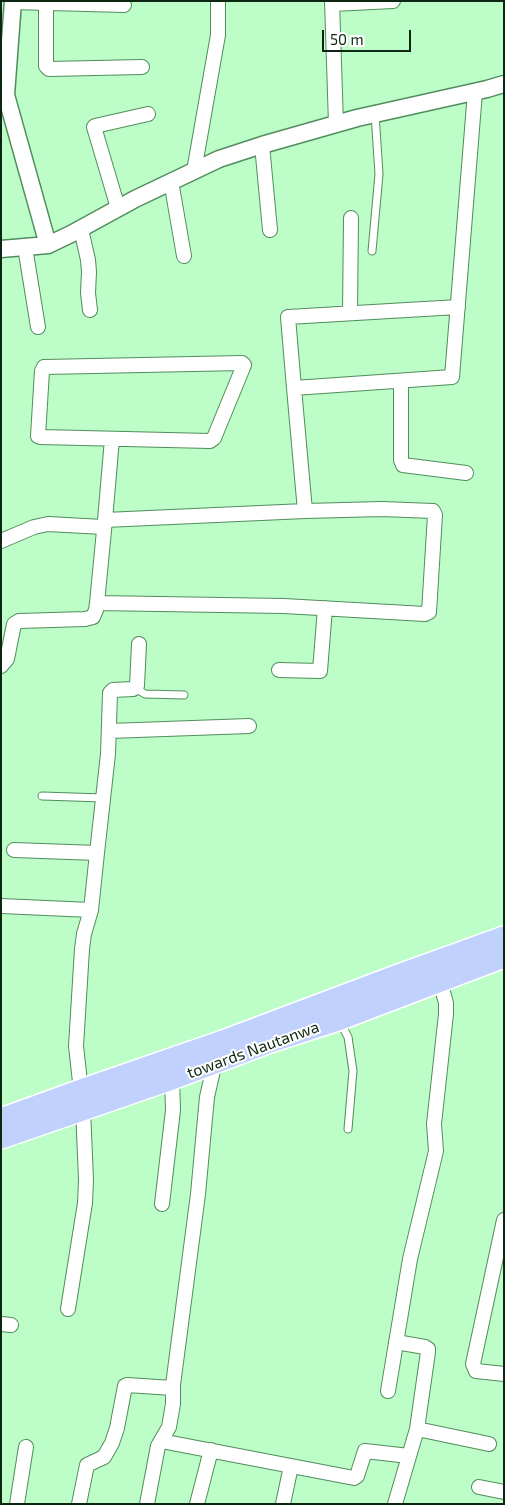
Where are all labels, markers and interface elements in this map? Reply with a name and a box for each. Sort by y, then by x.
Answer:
scale bar [325,20,414,52]
text: 50 m [330,30,364,48]
street label: towards Nautanwa [184,1017,322,1083]

